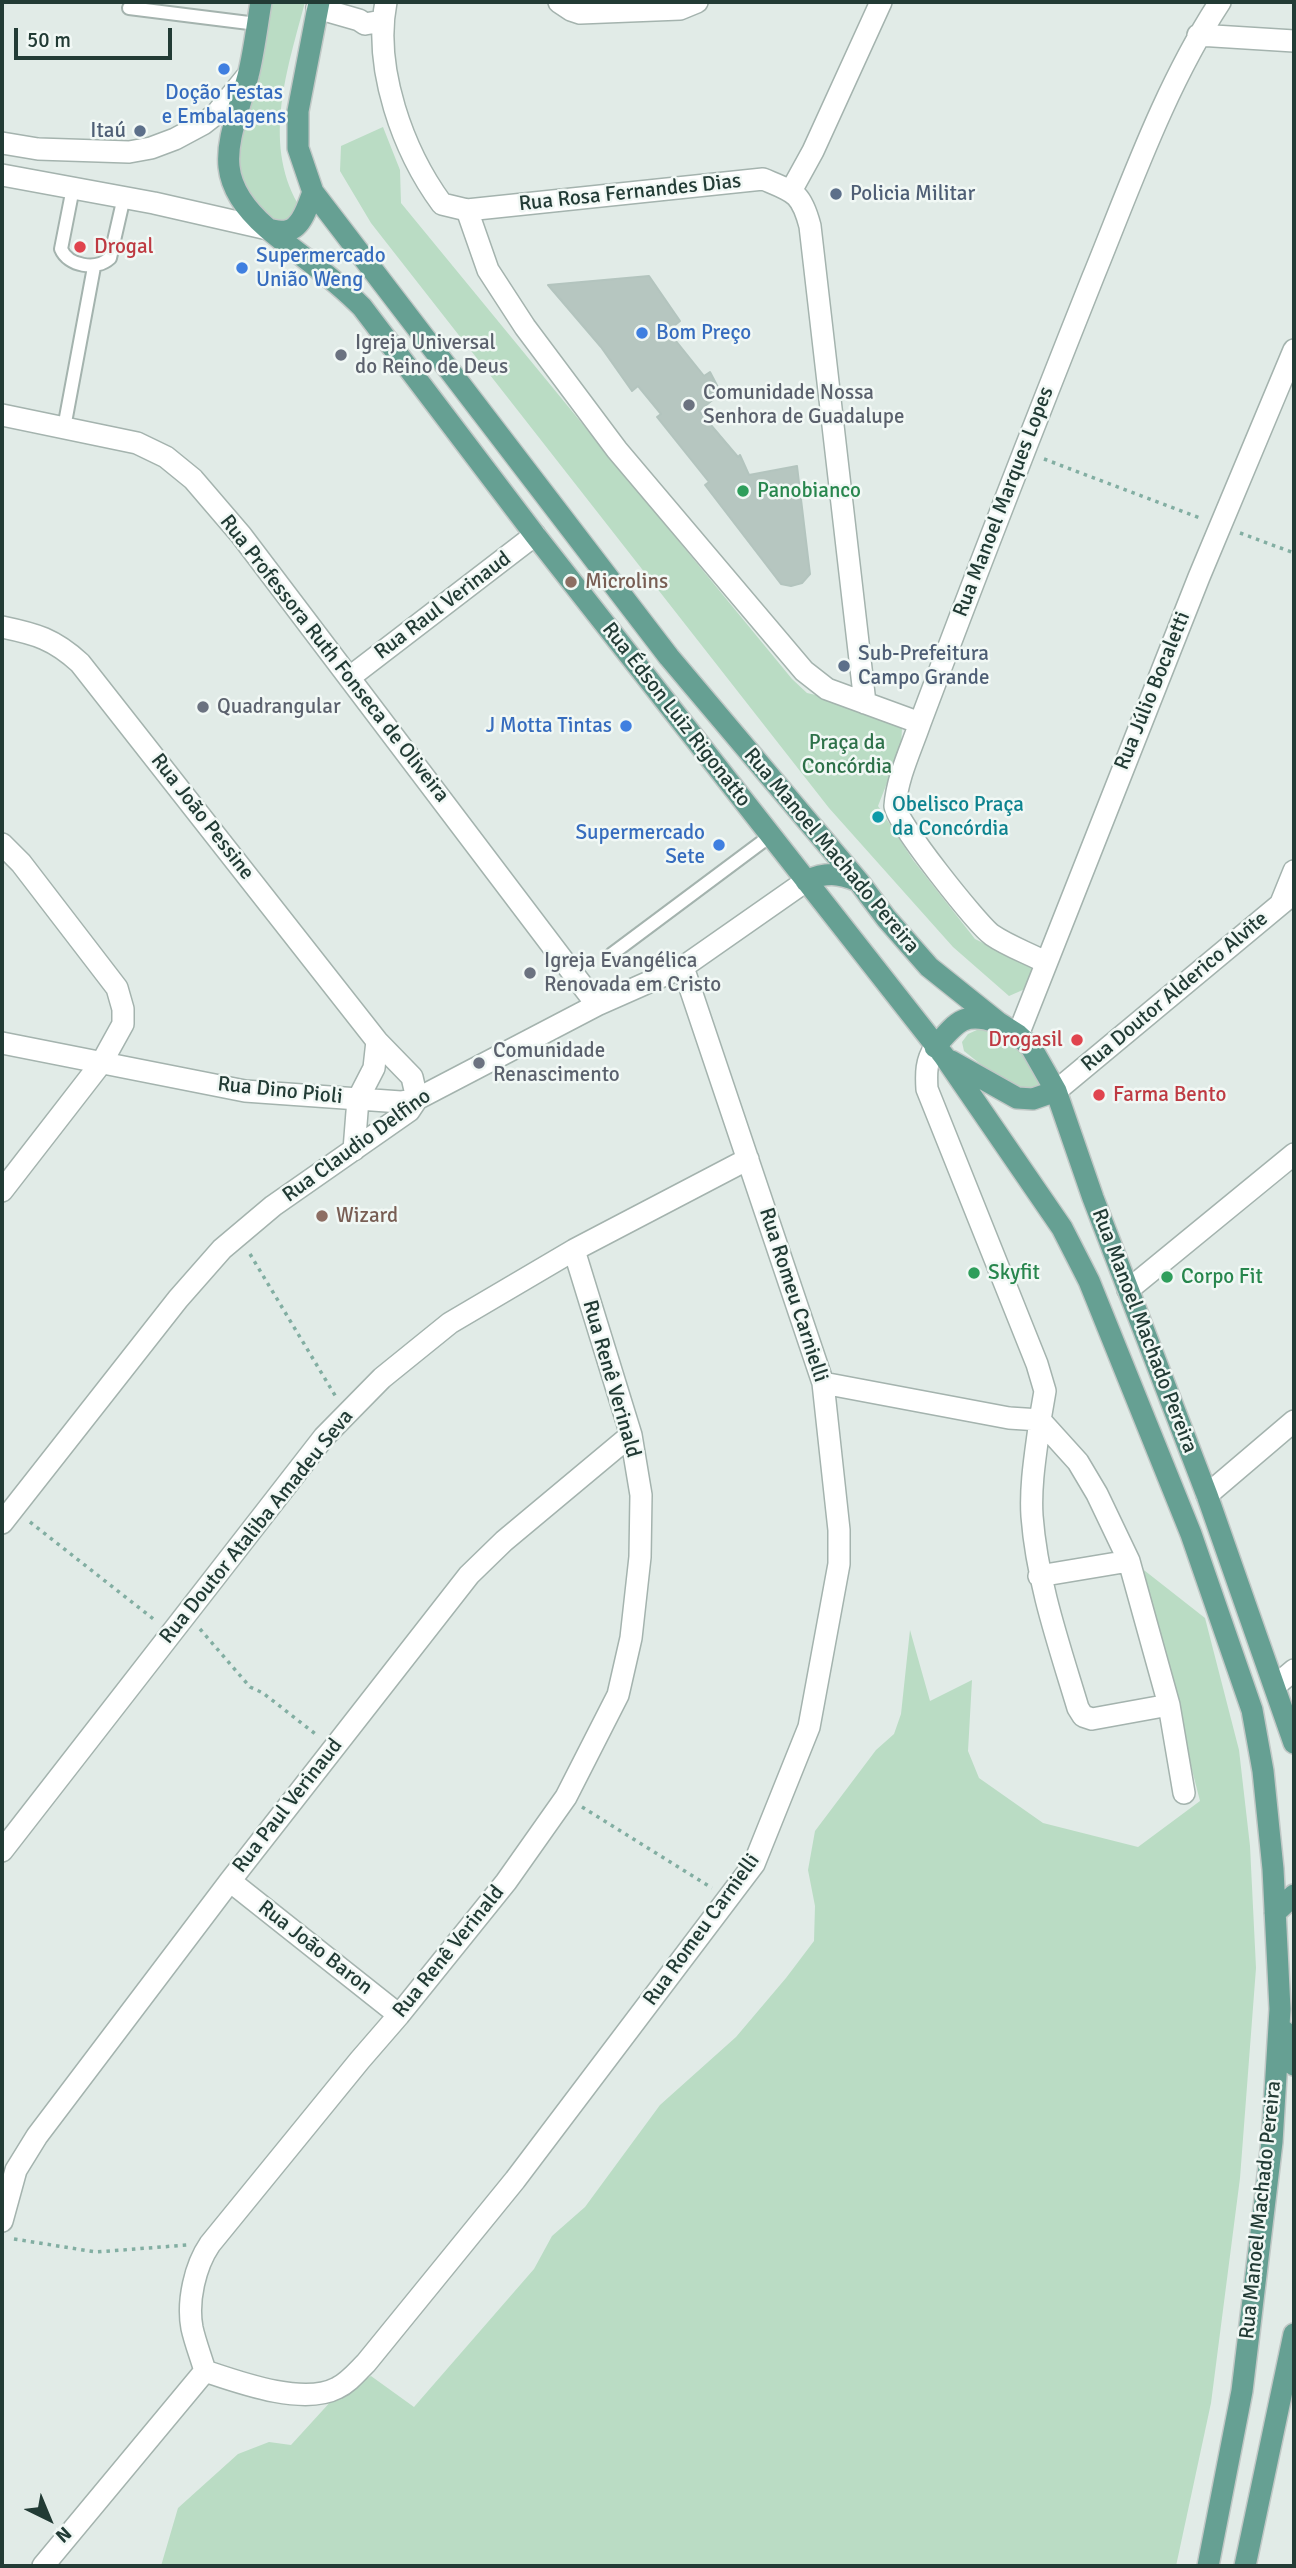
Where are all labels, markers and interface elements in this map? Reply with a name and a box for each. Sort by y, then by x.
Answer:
scale bar [18,14,175,58]
text: 50 m [27,27,71,53]
marker: Doção Festas e Embalagens [216,61,232,77]
place label: Doção Festas e Embalagens [162,80,286,130]
place label: Itaú [90,118,126,144]
marker: Itaú [132,123,148,139]
street label: Rua Rosa Fernandes Dias [518,169,742,217]
place label: Policia Militar [850,181,975,207]
marker: Policia Militar [828,186,844,202]
place label: Drogal [94,234,154,260]
marker: Drogal [72,239,88,255]
place label: Supermercado União Weng [256,243,386,293]
marker: Supermercado União Weng [234,260,250,276]
place label: Bom Preço [656,320,751,346]
marker: Bom Preço [634,325,650,341]
place label: Igreja Universal do Reino de Deus [355,330,508,380]
marker: Igreja Universal do Reino de Deus [333,347,349,363]
place label: Comunidade Nossa Senhora de Guadalupe [703,380,904,430]
street label: Rua Manoel Marques Lopes [948,383,1060,621]
marker: Comunidade Nossa Senhora de Guadalupe [681,397,697,413]
place label: Panobianco [757,478,861,504]
marker: Panobianco [735,483,751,499]
street label: Rua Professora Ruth Fonseca de Oliveira [214,510,454,808]
street label: Rua Raul Verinaud [370,547,516,665]
place label: Microlins [585,569,668,595]
marker: Microlins [563,574,579,590]
street label: Rua Júlio Bocaletti [1110,608,1196,774]
street label: Rua Édson Luiz Rigonatto [596,618,756,812]
place label: Sub-Prefeitura Campo Grande [858,641,989,691]
marker: Sub-Prefeitura Campo Grande [836,658,852,674]
place label: Quadrangular [217,694,341,720]
marker: Quadrangular [195,699,211,715]
place label: J Motta Tintas [486,713,612,739]
marker: J Motta Tintas [618,718,634,734]
park label: Praça da Concórdia [802,730,892,780]
street label: Rua Manoel Machado Pereira [738,743,924,959]
street label: Rua João Pessine [145,749,259,885]
place label: Obelisco Praça da Concórdia [892,792,1024,842]
marker: Obelisco Praça da Concórdia [870,809,886,825]
place label: Supermercado Sete [575,820,705,870]
marker: Supermercado Sete [711,837,727,853]
street label: Rua Doutor Alderico Alvite [1077,907,1273,1077]
place label: Igreja Evangélica Renovada em Cristo [544,948,721,998]
marker: Igreja Evangélica Renovada em Cristo [522,965,538,981]
place label: Drogasil [988,1027,1063,1053]
marker: Drogasil [1069,1032,1085,1048]
place label: Comunidade Renascimento [493,1038,620,1088]
marker: Comunidade Renascimento [471,1055,487,1071]
street label: Rua Dino Pioli [216,1072,344,1110]
place label: Farma Bento [1113,1082,1226,1108]
street label: Rua Claudio Delfino [278,1084,436,1208]
marker: Farma Bento [1091,1087,1107,1103]
place label: Wizard [336,1203,398,1229]
street label: Rua Romeu Carnielli [753,1205,833,1385]
street label: Rua Manoel Machado Pereira [1086,1205,1202,1457]
marker: Wizard [314,1208,330,1224]
place label: Skyfit [988,1260,1040,1286]
place label: Corpo Fit [1181,1264,1263,1290]
marker: Skyfit [966,1265,982,1281]
marker: Corpo Fit [1159,1269,1175,1285]
street label: Rua Renê Verinald [576,1297,646,1461]
street label: Rua Doutor Ataliba Amadeu Seva [155,1405,359,1649]
street label: Rua Paul Verinaud [228,1734,348,1878]
street label: Rua Romeu Carnielli [638,1849,766,2011]
street label: Rua Renê Verinald [388,1881,510,2023]
street label: Rua João Baron [253,1895,377,2001]
street label: Rua Manoel Machado Pereira [1235,2079,1287,2341]
north arrow [14,2484,84,2554]
text: N [50,2521,76,2548]

